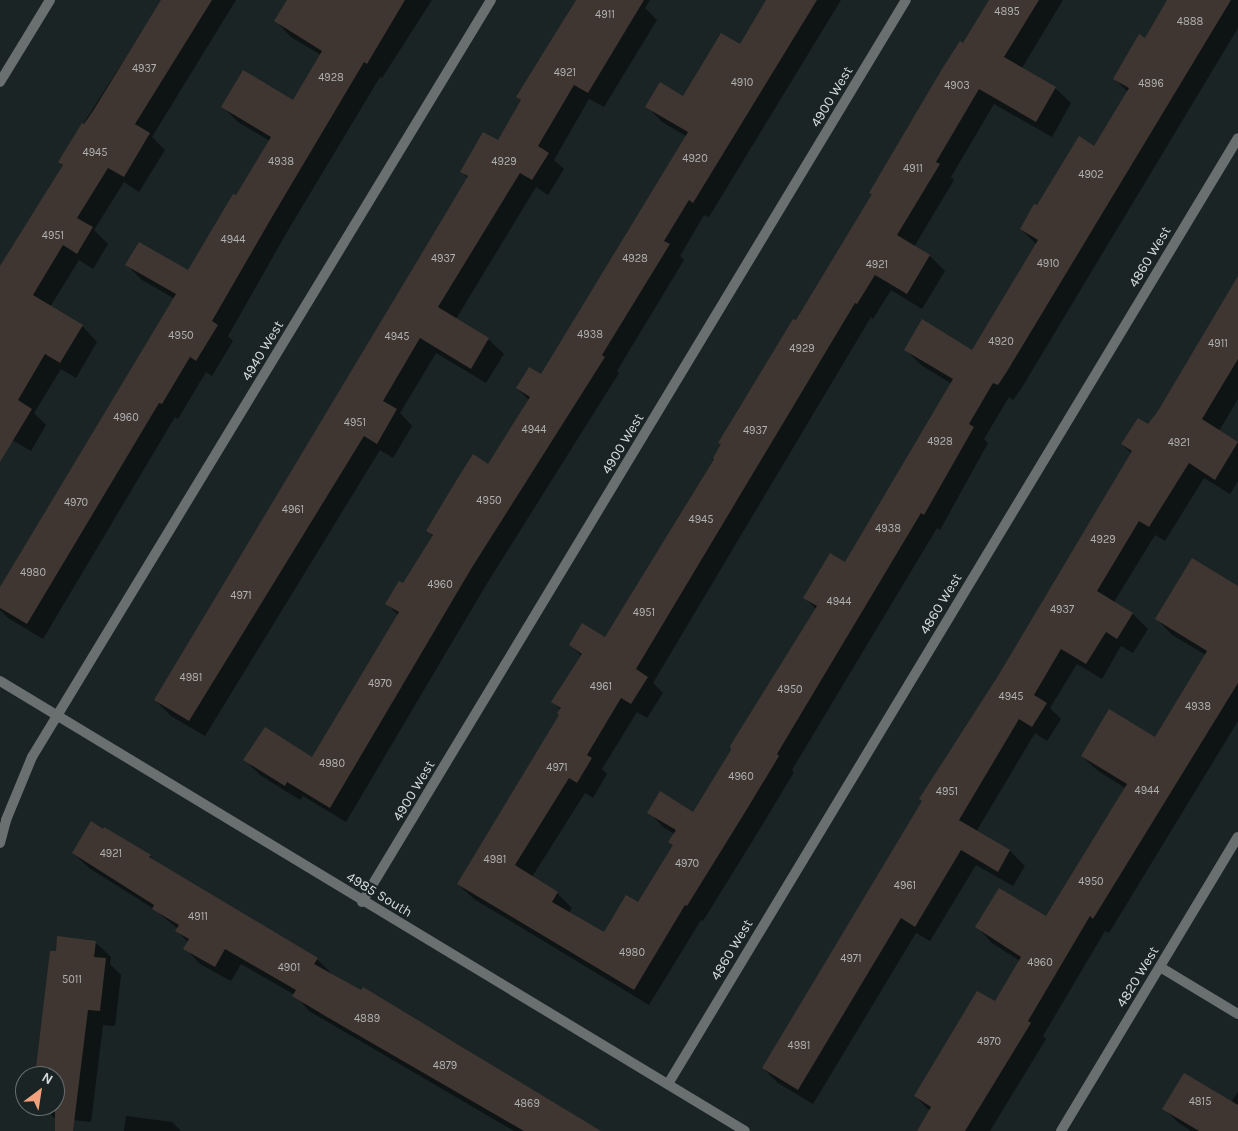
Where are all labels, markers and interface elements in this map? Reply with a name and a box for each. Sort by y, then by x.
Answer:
house number: 4895 [994,5,1020,19]
house number: 4911 [595,8,615,22]
house number: 4888 [1177,15,1203,29]
house number: 4937 [132,62,156,76]
street label: 4900 West [807,64,857,130]
house number: 4921 [554,66,576,80]
house number: 4928 [318,71,344,85]
house number: 4910 [731,76,753,90]
house number: 4896 [1138,77,1164,91]
house number: 4903 [944,79,970,93]
house number: 4945 [83,146,107,160]
house number: 4920 [682,152,708,166]
house number: 4938 [268,155,294,169]
house number: 4929 [491,155,517,169]
house number: 4911 [903,162,923,176]
house number: 4902 [1078,168,1104,182]
street label: 4860 West [1125,224,1175,290]
house number: 4951 [42,229,64,243]
house number: 4944 [221,233,245,247]
house number: 4937 [431,252,455,266]
house number: 4928 [622,252,648,266]
house number: 4910 [1037,257,1059,271]
house number: 4921 [866,258,888,272]
street label: 4940 West [238,318,288,384]
house number: 4938 [577,328,603,342]
house number: 4950 [168,329,194,343]
house number: 4945 [385,330,409,344]
house number: 4920 [988,335,1014,349]
house number: 4911 [1208,337,1228,351]
house number: 4929 [789,342,815,356]
house number: 4960 [113,411,139,425]
street label: 4900 West [598,411,648,477]
house number: 4951 [344,416,366,430]
house number: 4944 [522,423,546,437]
house number: 4937 [743,424,767,438]
house number: 4928 [927,435,953,449]
house number: 4921 [1168,436,1190,450]
house number: 4950 [476,494,502,508]
house number: 4970 [64,496,88,510]
house number: 4961 [282,503,304,517]
house number: 4945 [689,513,713,527]
house number: 4938 [875,522,901,536]
house number: 4929 [1090,533,1116,547]
house number: 4980 [20,566,46,580]
street label: 4860 West [916,571,966,637]
house number: 4960 [427,578,453,592]
house number: 4971 [230,589,252,603]
house number: 4944 [827,595,851,609]
house number: 4937 [1050,603,1074,617]
house number: 4951 [633,606,655,620]
house number: 4981 [180,671,202,685]
house number: 4970 [368,677,392,691]
house number: 4961 [590,680,612,694]
house number: 4950 [777,683,803,697]
house number: 4945 [999,690,1023,704]
house number: 4938 [1185,700,1211,714]
house number: 4980 [319,757,345,771]
street label: 4900 West [389,758,439,824]
house number: 4971 [546,761,568,775]
house number: 4960 [728,770,754,784]
house number: 4944 [1135,784,1159,798]
house number: 4951 [936,785,958,799]
house number: 4921 [100,847,122,861]
house number: 4981 [484,853,506,867]
house number: 4970 [675,857,699,871]
street label: 4985 South [343,869,415,921]
house number: 4950 [1078,875,1104,889]
house number: 4961 [894,879,916,893]
house number: 4911 [188,910,208,924]
street label: 4860 West [707,917,757,983]
street label: 4820 West [1113,944,1163,1010]
house number: 4980 [619,946,645,960]
house number: 4971 [840,952,862,966]
house number: 4960 [1027,956,1053,970]
house number: 4901 [278,961,300,975]
house number: 5011 [62,973,82,987]
house number: 4889 [354,1012,380,1026]
house number: 4970 [977,1035,1001,1049]
house number: 4981 [788,1039,810,1053]
house number: 4879 [433,1059,457,1073]
north arrow [15,1066,65,1116]
text: N [39,1069,56,1088]
house number: 4815 [1189,1095,1211,1109]
house number: 4869 [514,1097,540,1111]

